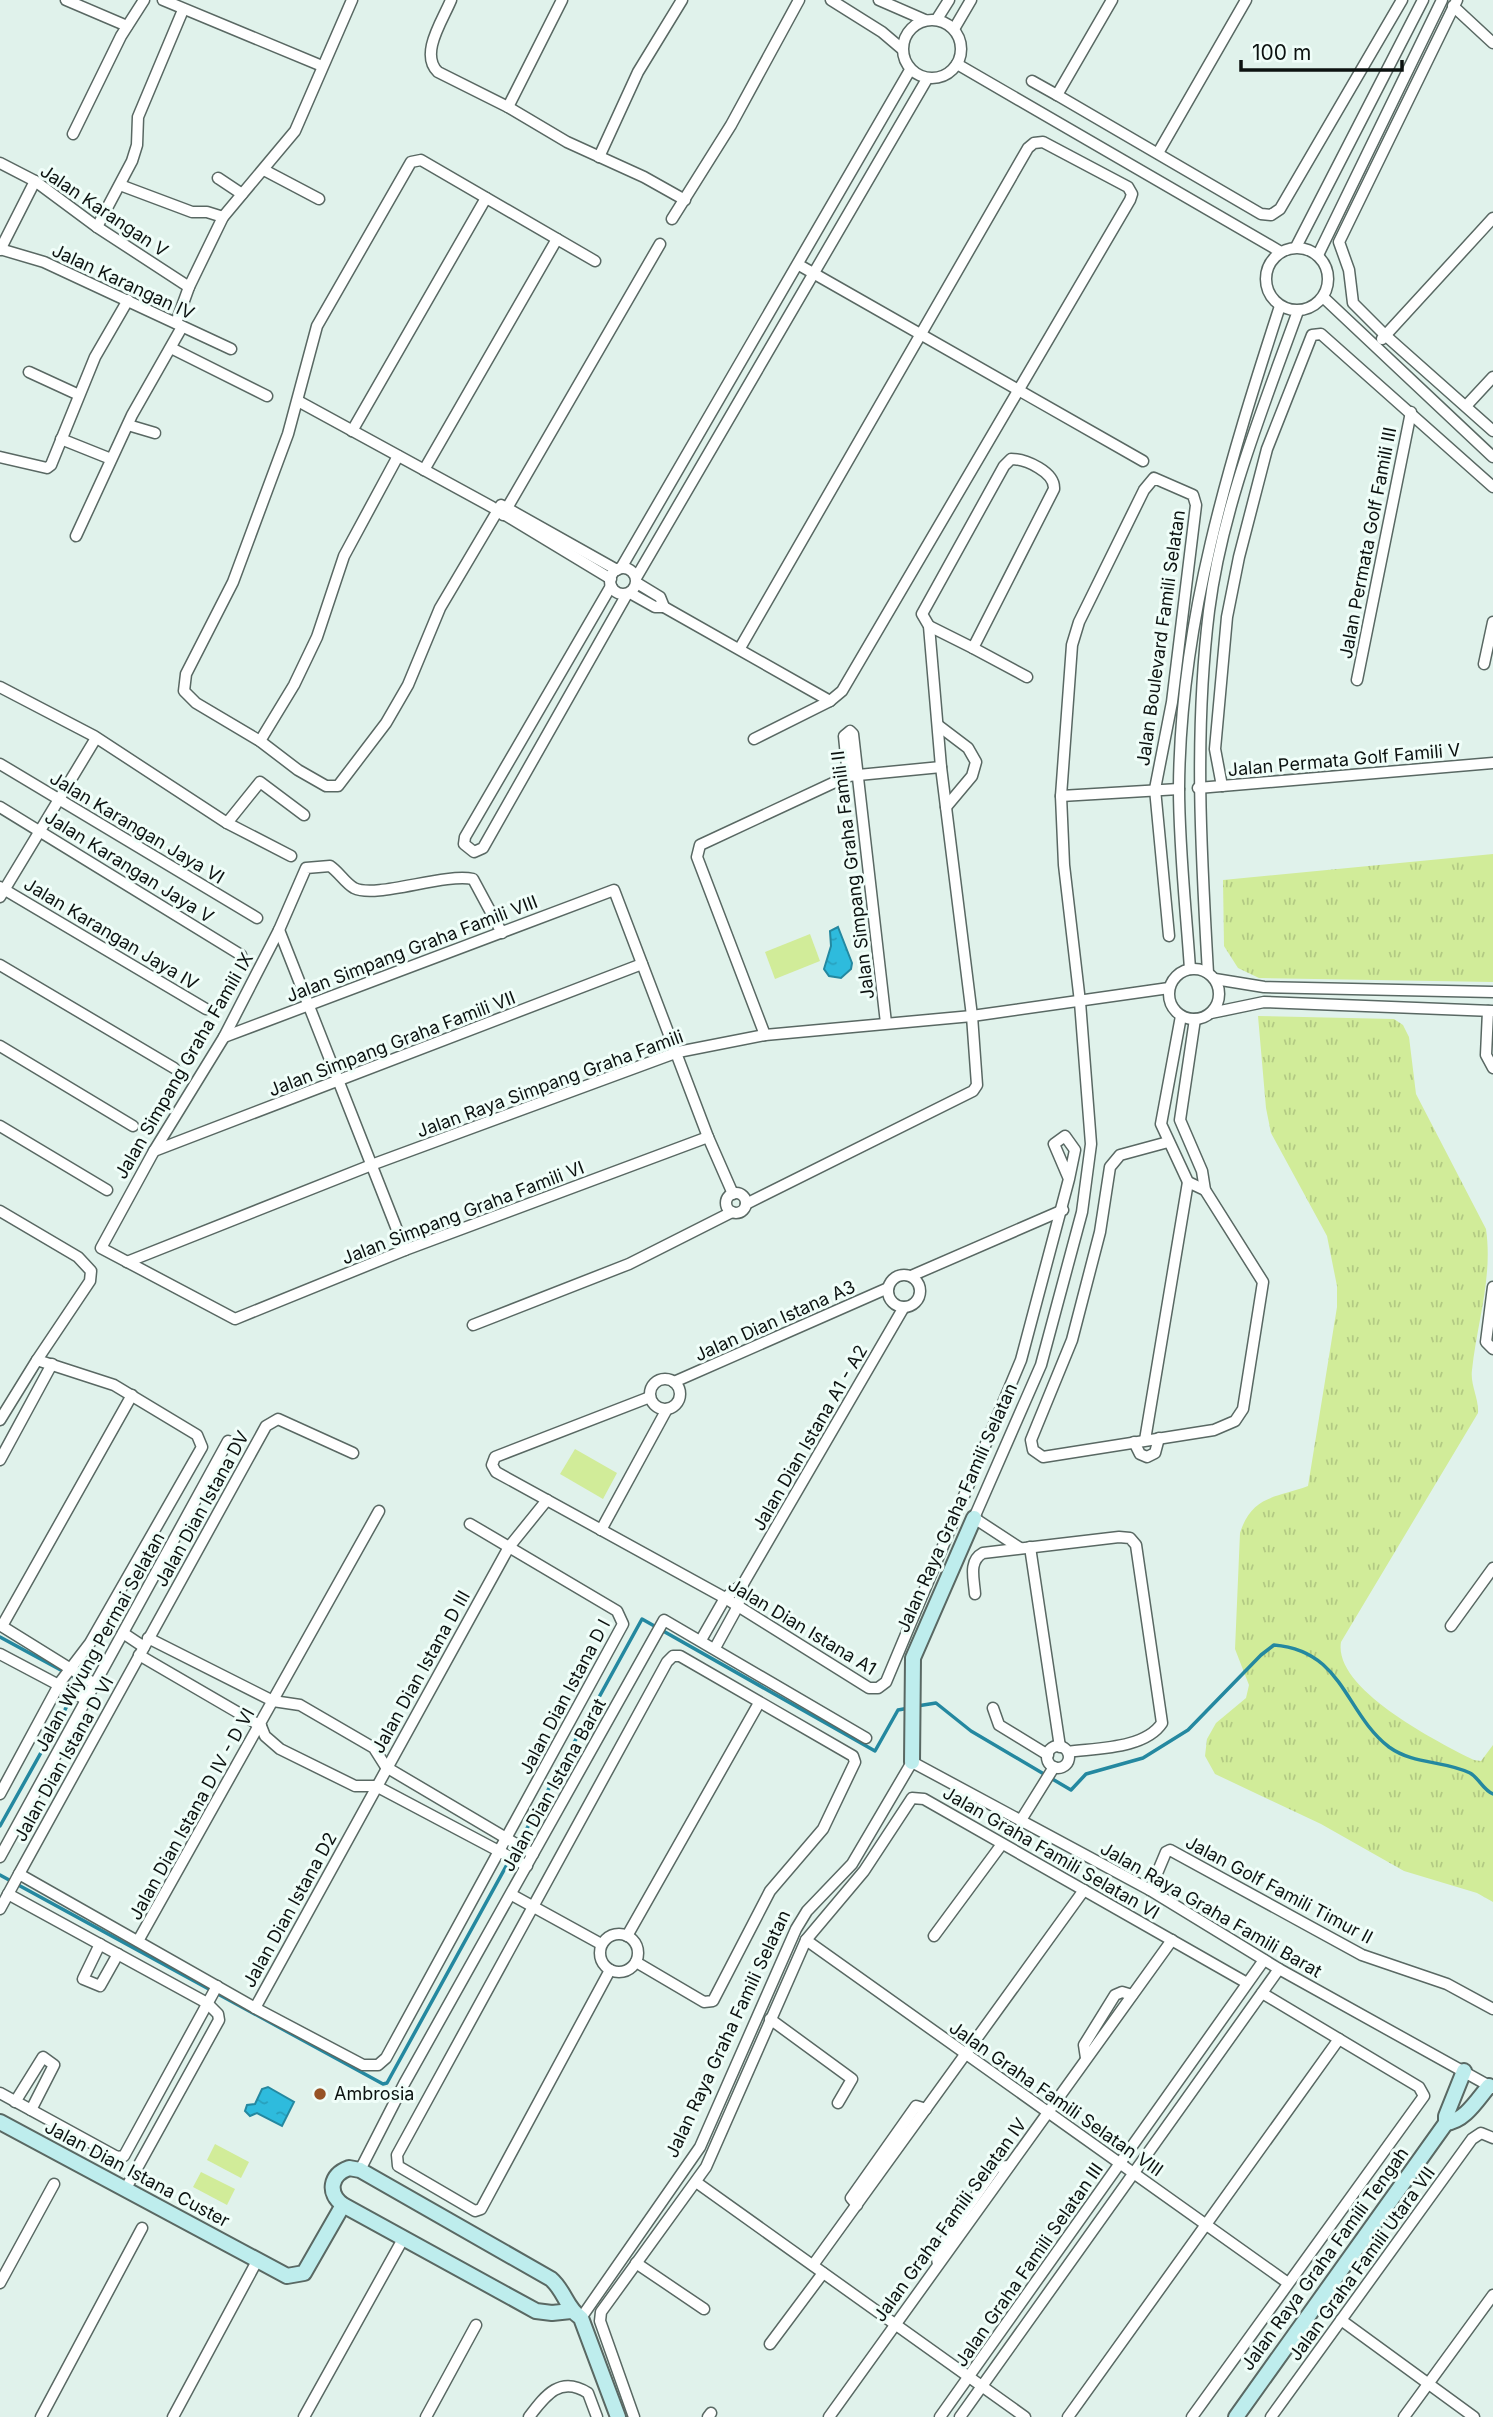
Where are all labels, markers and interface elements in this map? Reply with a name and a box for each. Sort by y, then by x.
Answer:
scale bar [1241,28,1402,72]
text: 100 m [1252,40,1311,65]
street label: Jalan Karangan V [36,160,172,261]
street label: Jalan Karangan IV [49,239,198,324]
street label: Jalan Permata Golf Famili III [1335,425,1400,661]
street label: Jalan Boulevard Famili Selatan [1132,509,1189,767]
street label: Jalan Permata Golf Famili V [1227,739,1461,780]
street label: Jalan Simpang Graha Famili II [827,750,878,1001]
street label: Jalan Karangan Jaya VI [46,767,228,889]
street label: Jalan Karangan Jaya V [41,806,217,928]
street label: Jalan Karangan Jaya IV [20,873,202,994]
street label: Jalan Simpang Graha Famili VIII [283,891,540,1006]
street label: Jalan Simpang Graha Famili IX [110,949,257,1183]
street label: Jalan Simpang Graha Famili VII [265,987,518,1100]
street label: Jalan Raya Simpang Graha Famili [414,1025,686,1142]
street label: Jalan Simpang Graha Famili VI [339,1157,587,1269]
street label: Jalan Dian Istana A3 [691,1276,858,1365]
street label: Jalan Dian Istana A1 - A2 [748,1341,871,1534]
street label: Jalan Raya Graha Famili Selatan [892,1380,1021,1636]
street label: Jalan Dian Istana DV [150,1427,253,1590]
street label: Jalan Wiyung Permai Selatan [30,1528,169,1755]
street label: Jalan Dian Istana A1 [724,1574,880,1679]
street label: Jalan Dian Istana D III [367,1587,474,1757]
street label: Jalan Dian Istana D I [515,1616,614,1778]
street label: Jalan Dian Istana D VI [9,1673,118,1845]
street label: Jalan Dian Istana Barat [497,1694,610,1875]
street label: Jalan Dian Istana D IV - D VI [124,1704,259,1923]
street label: Jalan Graha Famili Selatan VI [939,1782,1163,1923]
street label: Jalan Dian Istana D2 [238,1829,341,1991]
street label: Jalan Golf Famili Timur II [1182,1831,1376,1948]
street label: Jalan Raya Graha Famili Barat [1097,1837,1326,1982]
street label: Jalan Raya Graha Famili Selatan [661,1907,794,2161]
street label: Jalan Graha Famili Selatan VIII [945,2017,1167,2181]
place label: Ambrosia [334,2083,414,2104]
marker: Ambrosia [312,2086,328,2102]
street label: Jalan Graha Famili Selatan IV [869,2114,1031,2326]
street label: Jalan Dian Istana Custer [41,2116,233,2231]
street label: Jalan Raya Graha Famili Tengah [1237,2143,1413,2374]
street label: Jalan Graha Famili Selatan III [950,2159,1107,2371]
street label: Jalan Graha Famili Utara VII [1284,2163,1439,2365]

